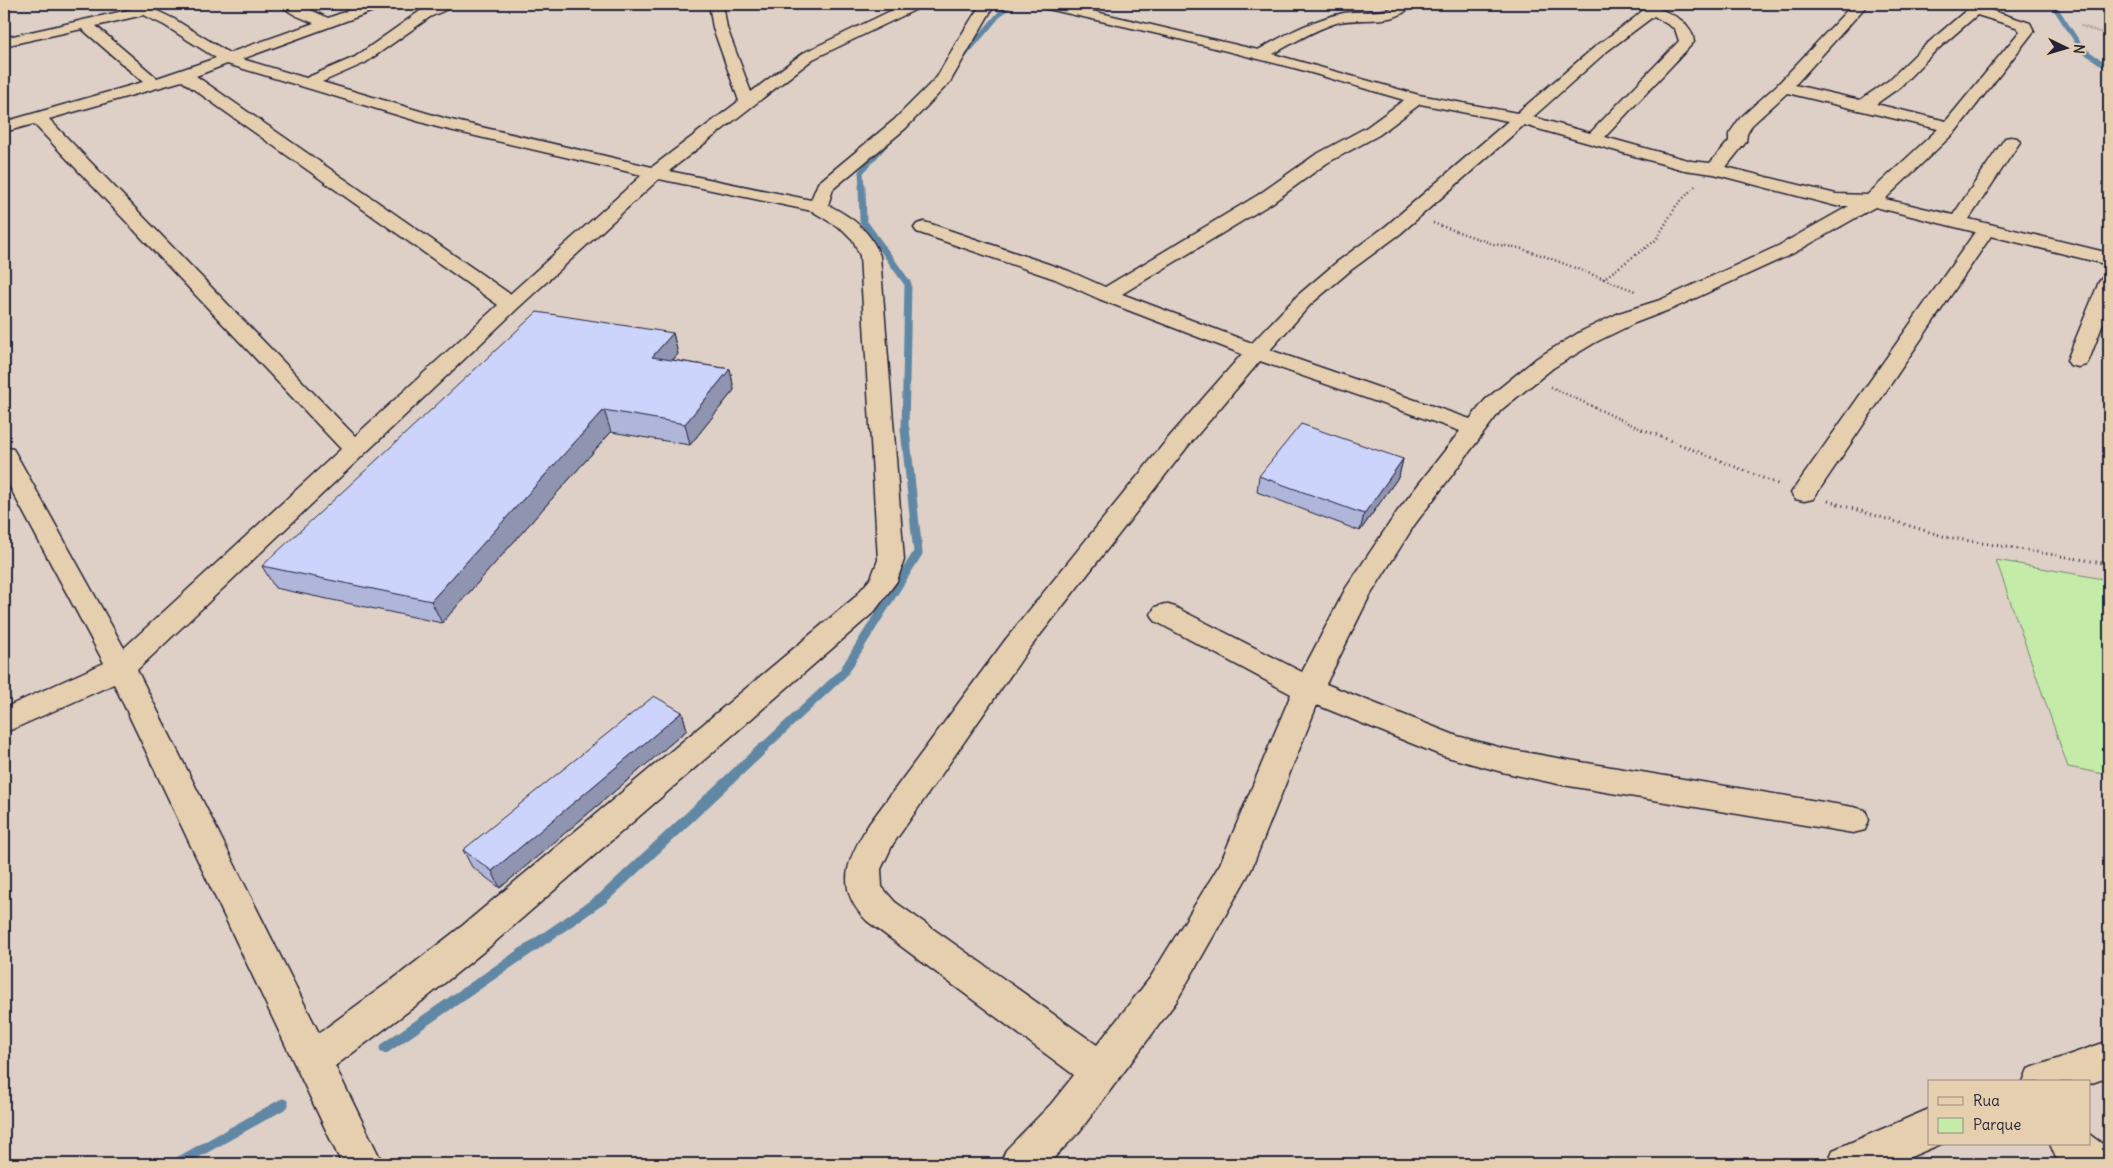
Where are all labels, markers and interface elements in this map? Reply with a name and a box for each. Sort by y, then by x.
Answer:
north arrow [2040,22,2090,72]
text: N [2070,44,2088,55]
legend [1928,1080,2090,1146]
text: Rua [1973,1091,2000,1110]
text: Parque [1973,1115,2021,1134]

